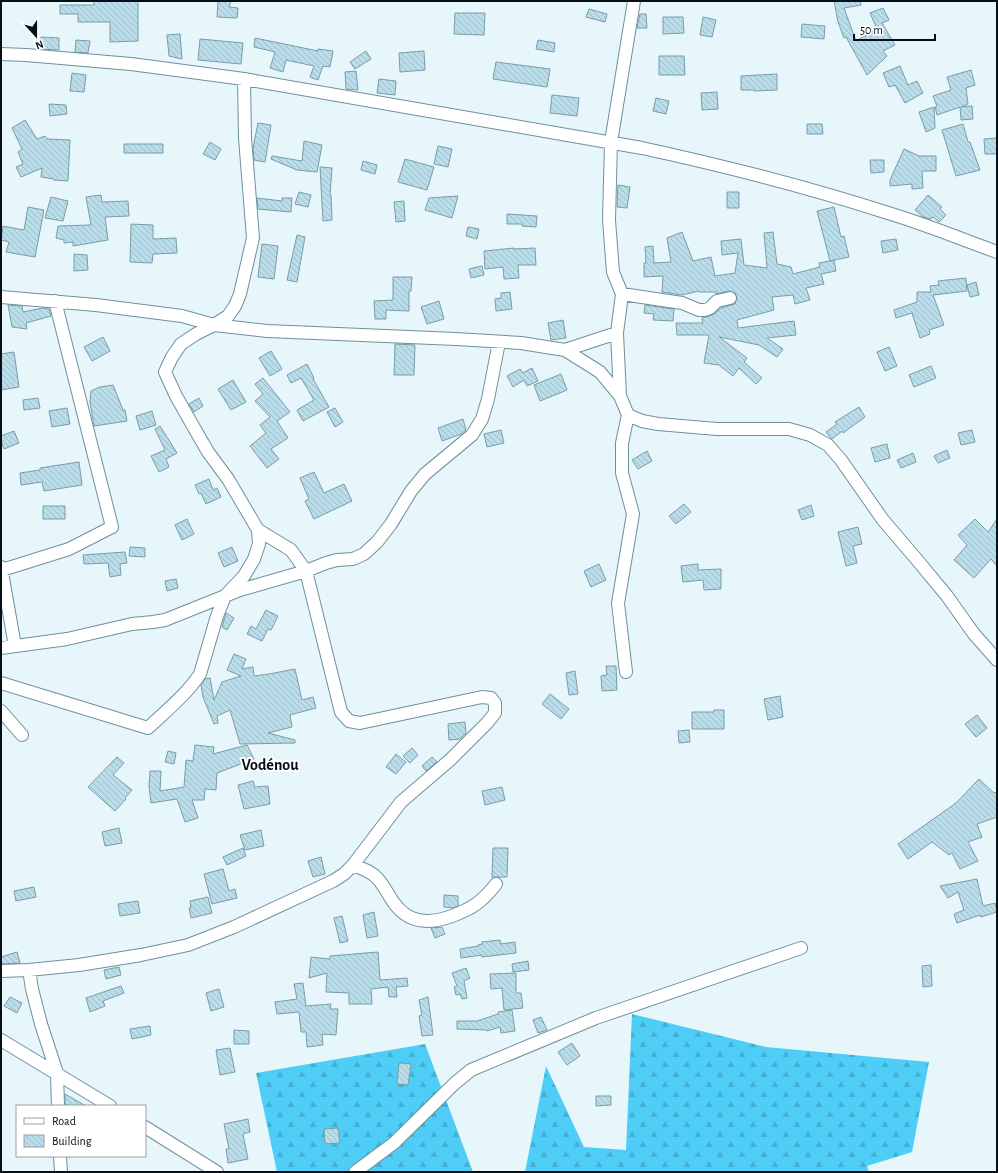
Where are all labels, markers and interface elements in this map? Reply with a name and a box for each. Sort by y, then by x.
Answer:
north arrow [16,16,56,56]
scale bar [854,16,935,42]
text: 50 m [860,24,883,36]
text: N [34,38,45,51]
district label: Vodénou [241,757,299,773]
legend [16,1105,146,1157]
text: Road [52,1115,76,1127]
text: Building [52,1135,92,1147]

